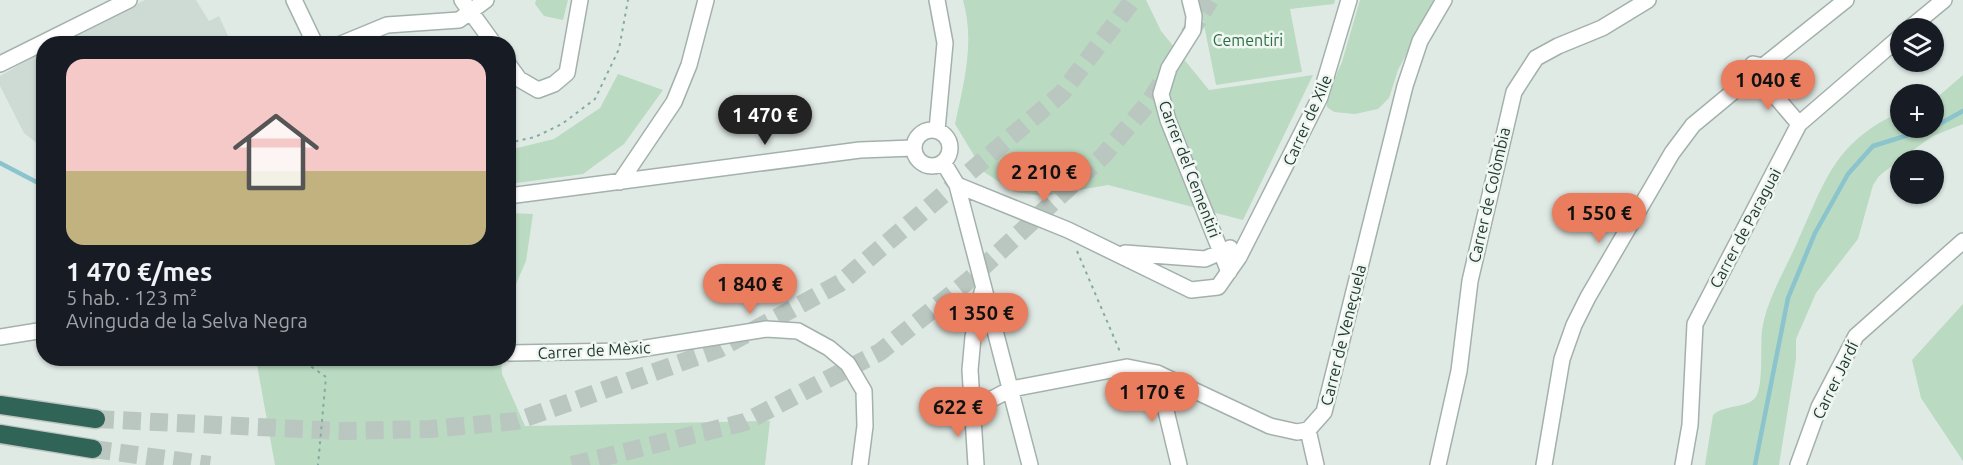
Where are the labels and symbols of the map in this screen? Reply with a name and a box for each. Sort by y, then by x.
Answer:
park label: Cementiri [1213,31,1283,49]
pin: 1 040 € [1713,60,1823,111]
street label: Carrer de Xile [1279,72,1335,168]
pin: 1 470 € [710,95,820,146]
street label: Carrer del Cementiri [1156,98,1224,240]
street label: Carrer de Colòmbia [1465,125,1513,265]
pin: 2 210 € [989,152,1099,203]
street label: Carrer de Paraguai [1706,165,1784,291]
pin: 1 550 € [1544,193,1654,244]
street label: Carrer de Veneçuela [1317,263,1369,407]
pin: 1 840 € [695,264,805,315]
pin: 1 350 € [926,293,1036,344]
street label: Carrer Jardí [1808,337,1862,422]
street label: Carrer de Mèxic [537,338,651,362]
pin: 1 170 € [1097,372,1207,423]
pin: 622 € [916,387,1000,438]

